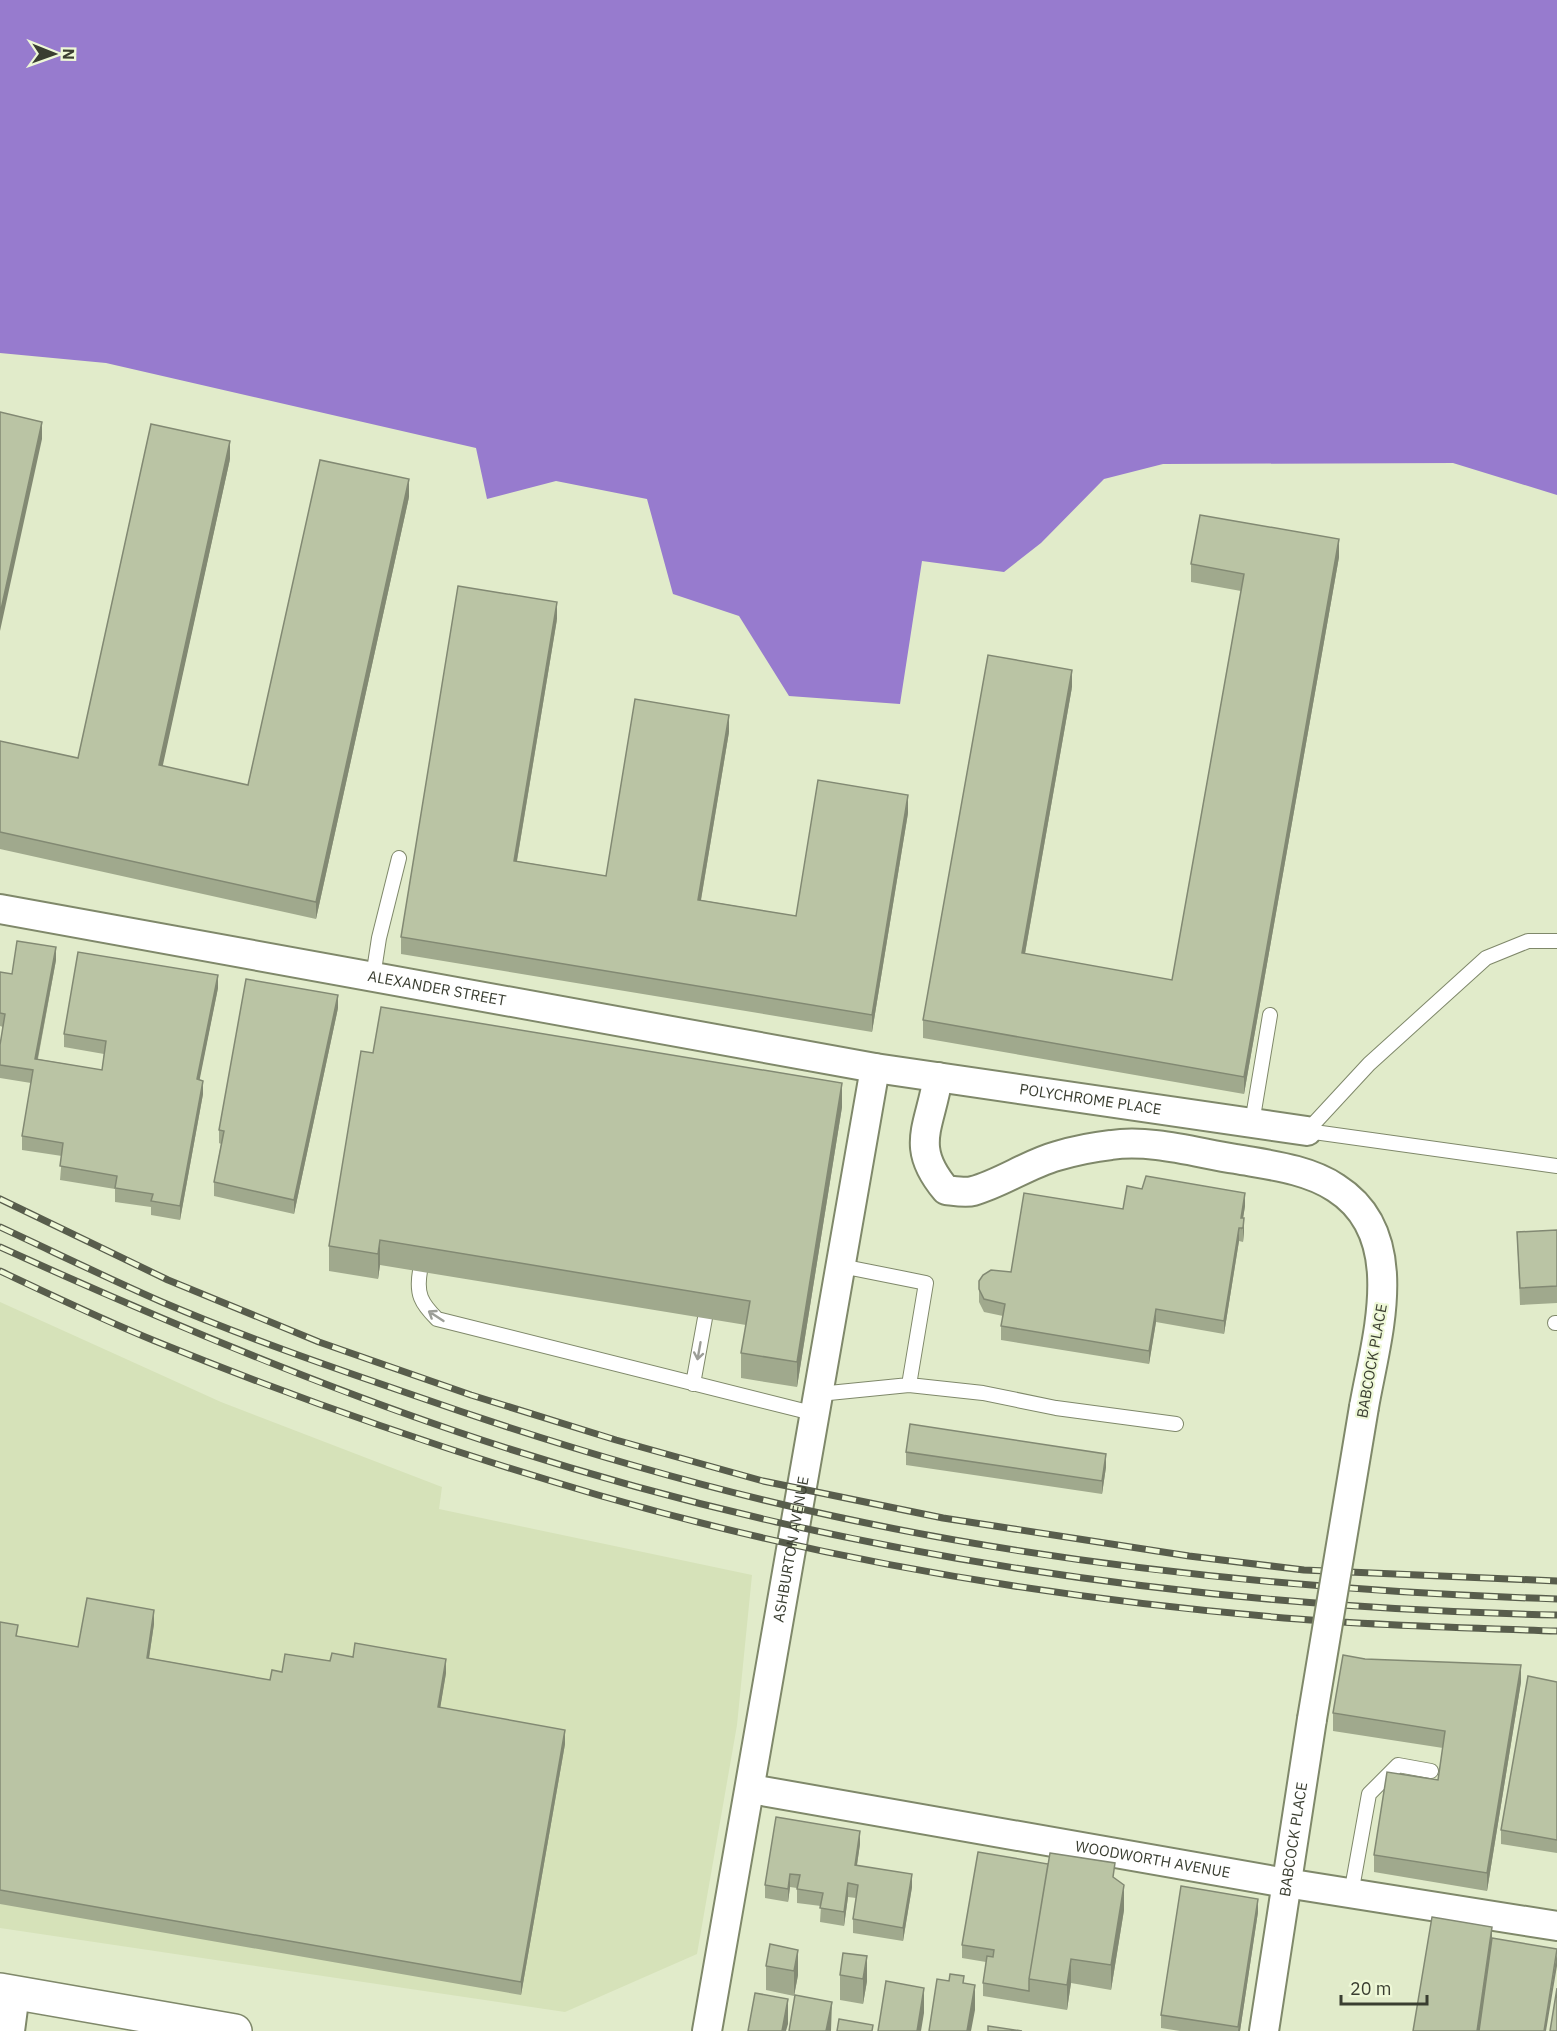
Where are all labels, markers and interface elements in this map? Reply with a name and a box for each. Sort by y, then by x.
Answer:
north arrow [24,24,84,84]
text: N [59,48,79,60]
street label: ALEXANDER STREET [366,966,508,1010]
street label: POLYCHROME PLACE [1018,1079,1163,1119]
street label: BABCOCK PLACE [1352,1302,1391,1419]
one-way arrow [428,1309,445,1322]
one-way arrow [693,1341,704,1360]
street label: ASHBURTON AVENUE [768,1475,813,1624]
street label: BABCOCK PLACE [1275,1781,1311,1898]
street label: WOODWORTH AVENUE [1074,1836,1232,1882]
scale bar [1341,1968,1426,2006]
text: 20 m [1350,1977,1392,2000]

